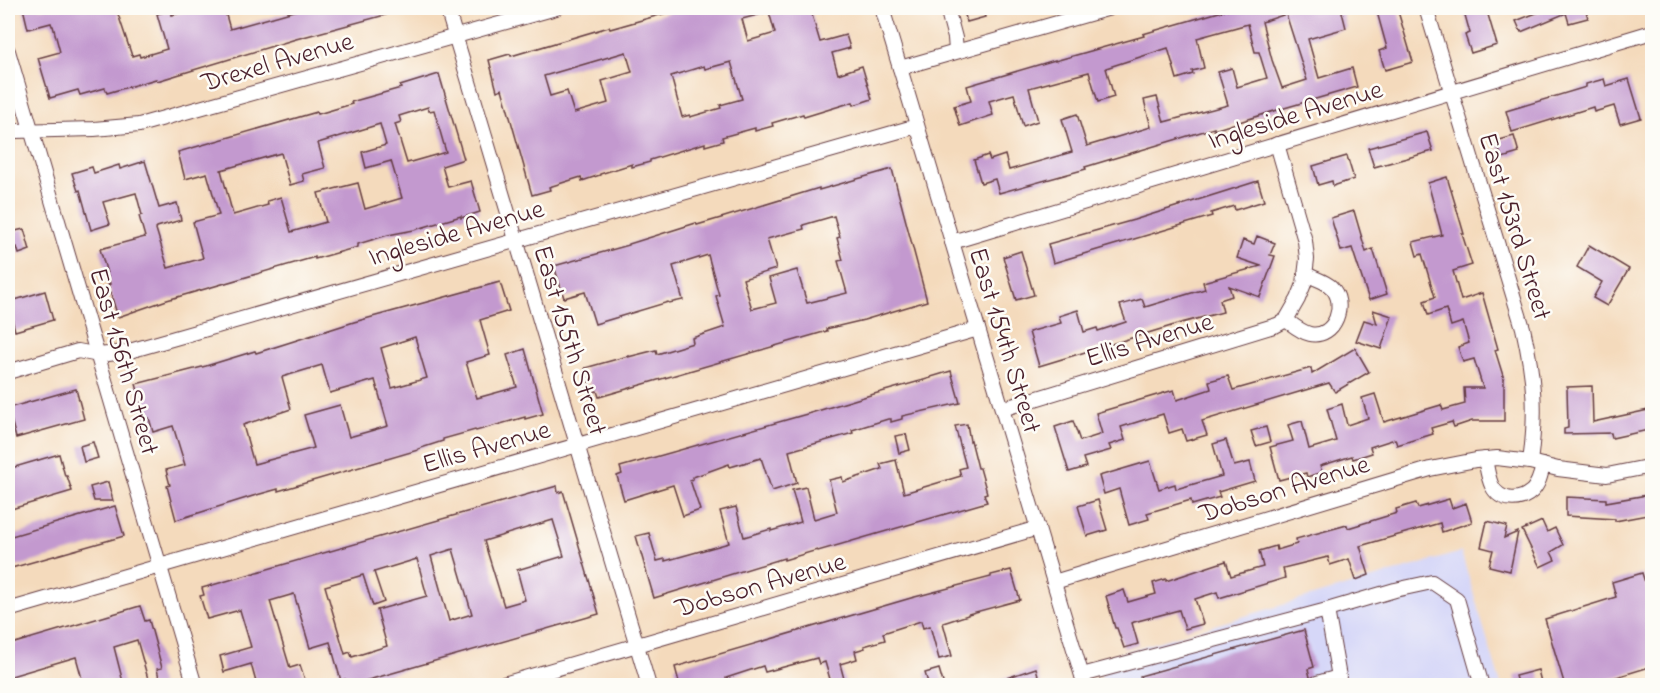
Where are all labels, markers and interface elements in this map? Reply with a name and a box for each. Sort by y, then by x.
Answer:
street label: Drexel Avenue [196,23,359,104]
street label: Ingleside Avenue [1204,71,1389,161]
street label: East 153rd Street [1467,128,1561,325]
street label: Ingleside Avenue [364,191,550,278]
street label: East 155th Street [521,241,616,440]
street label: East 154th Street [957,243,1050,438]
street label: East 156th Street [77,263,168,460]
street label: Ellis Avenue [1081,303,1219,379]
street label: Ellis Avenue [418,411,556,485]
street label: Dobson Avenue [1194,446,1375,535]
street label: Dobson Avenue [670,543,851,630]

